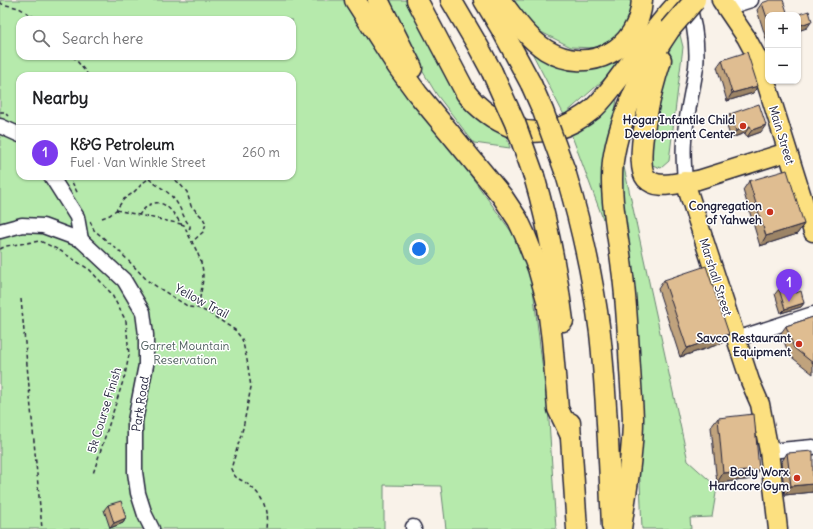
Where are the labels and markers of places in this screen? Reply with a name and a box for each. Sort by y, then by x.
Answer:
place label: Hogar Infantile Child Development Center [623,112,735,142]
marker: Hogar Infantile Child Development Center [738,121,748,131]
place label: Congregation of Yahweh [689,198,762,227]
marker: Congregation of Yahweh [765,207,775,217]
pin: 1 [776,269,802,302]
place label: Savco Restaurant Equipment [696,330,792,360]
marker: Savco Restaurant Equipment [794,339,804,349]
place label: Body Worx Hardcore Gym [709,464,789,494]
marker: Body Worx Hardcore Gym [792,473,802,483]

